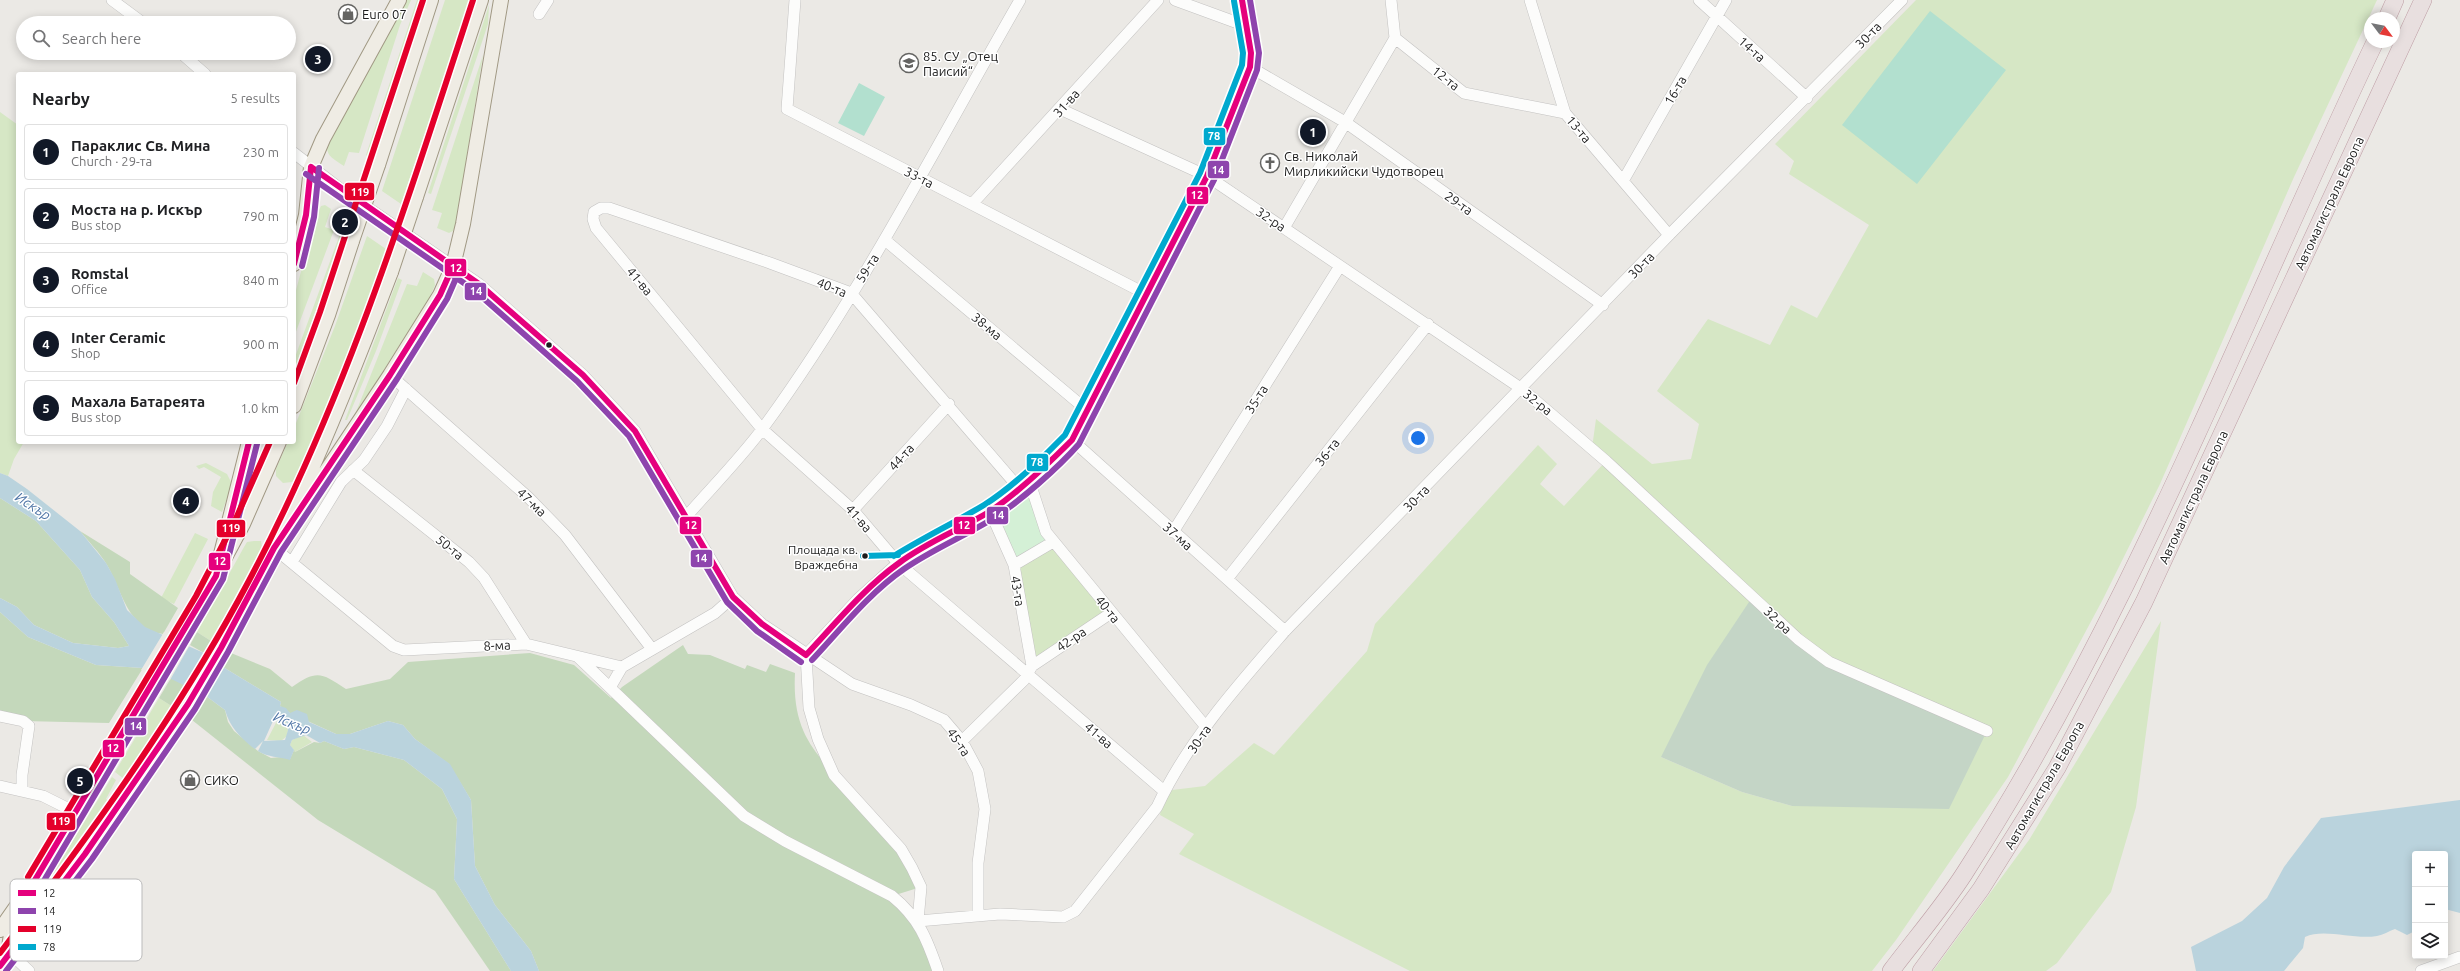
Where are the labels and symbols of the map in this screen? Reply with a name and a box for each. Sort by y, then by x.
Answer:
shop icon: Euro 07 [337,3,359,25]
place label: Euro 07 [362,7,407,21]
north arrow [2364,12,2400,48]
street label: 30-та [1852,19,1884,51]
street label: 14-та [1736,33,1768,65]
pin: 3 [305,44,331,74]
place label: 85. СУ „Отец Паисий“ [923,49,998,78]
school or university icon: 85. СУ „Отец Паисий“ [898,52,920,74]
street label: 12-та [1430,63,1462,93]
street label: 16-та [1661,73,1689,107]
street label: 31-ва [1050,86,1082,120]
street label: 13-та [1564,113,1594,145]
pin: 1 [1300,117,1326,147]
line badge: 78 [1203,127,1226,146]
text: 78 [1208,130,1220,142]
street label: Автомагистрала Европа [2292,134,2366,272]
place label: Св. Николай Мирликийски Чудотворец [1284,149,1444,178]
church icon: Св. Николай Мирликийски Чудотворец [1259,152,1281,174]
line badge: 14 [1207,160,1230,179]
street label: 33-та [902,164,936,190]
text: 14 [1212,164,1224,176]
line badge: 119 [344,182,375,201]
text: 119 [351,186,369,198]
line badge: 12 [1186,186,1209,205]
street label: 29-та [1442,188,1476,218]
text: 12 [1191,189,1203,201]
street label: 32-ра [1254,204,1288,234]
pin: 2 [332,207,358,237]
street label: 30-та [1625,249,1657,281]
street label: 59-та [853,251,881,285]
line badge: 12 [444,258,467,277]
text: 12 [450,262,462,274]
street label: 41-ва [624,264,656,298]
street label: 40-та [815,275,849,299]
line badge: 14 [464,282,487,301]
text: 14 [470,285,482,297]
street label: 38-ма [969,310,1005,342]
unlabelled marker [544,340,554,350]
street label: 35-та [1242,382,1270,416]
street label: 32-ра [1521,386,1555,418]
your location [1408,428,1428,448]
street label: Автомагистрала Европа [2156,428,2230,566]
street label: 36-та [1312,436,1342,468]
street label: 44-та [885,441,917,473]
line badge: 78 [1026,453,1049,472]
text: 78 [1031,456,1043,468]
street label: 30-та [1400,482,1432,514]
street label: 47-ма [515,485,549,519]
pin: 4 [173,486,199,516]
water label: Искър [12,489,54,523]
street label: 41-ва [843,501,875,535]
line badge: 14 [986,506,1009,525]
text: 14 [992,509,1004,521]
line badge: 12 [679,516,702,535]
line badge: 12 [953,516,976,535]
line badge: 119 [216,519,246,538]
text: 12 [685,519,697,531]
text: 12 [958,519,970,531]
street label: 37-ма [1160,519,1196,553]
text: 119 [222,522,240,534]
street label: 50-та [434,532,466,562]
place label: Площада кв. Враждебна [788,543,858,571]
line badge: 14 [690,549,713,568]
marker: Площада кв. Враждебна [860,551,870,561]
line badge: 12 [208,552,231,571]
text: 14 [695,552,707,564]
text: 12 [214,555,226,567]
street label: 43-та [1008,575,1028,607]
street label: 40-та [1093,593,1123,625]
street label: 32-ра [1761,604,1795,636]
street label: 42-ра [1054,624,1088,654]
street label: 8-ма [483,637,511,653]
water label: Искър [271,708,313,738]
line badge: 14 [124,717,147,736]
street label: 41-ва [1082,719,1116,751]
street label: Автомагистрала Европа [2002,719,2086,851]
text: 14 [130,720,142,732]
street label: 30-та [1185,722,1213,756]
street label: 45-та [945,725,973,759]
line badge: 12 [102,739,125,758]
text: 12 [107,742,119,754]
pin: 5 [67,766,93,796]
shop icon: СИКО [179,769,201,791]
place label: СИКО [204,773,239,787]
line badge: 119 [46,812,76,831]
text: 119 [52,815,70,827]
legend [10,879,142,961]
text: 12 [43,887,55,899]
text: 14 [43,905,55,917]
text: 119 [43,923,62,935]
text: 78 [43,941,55,953]

